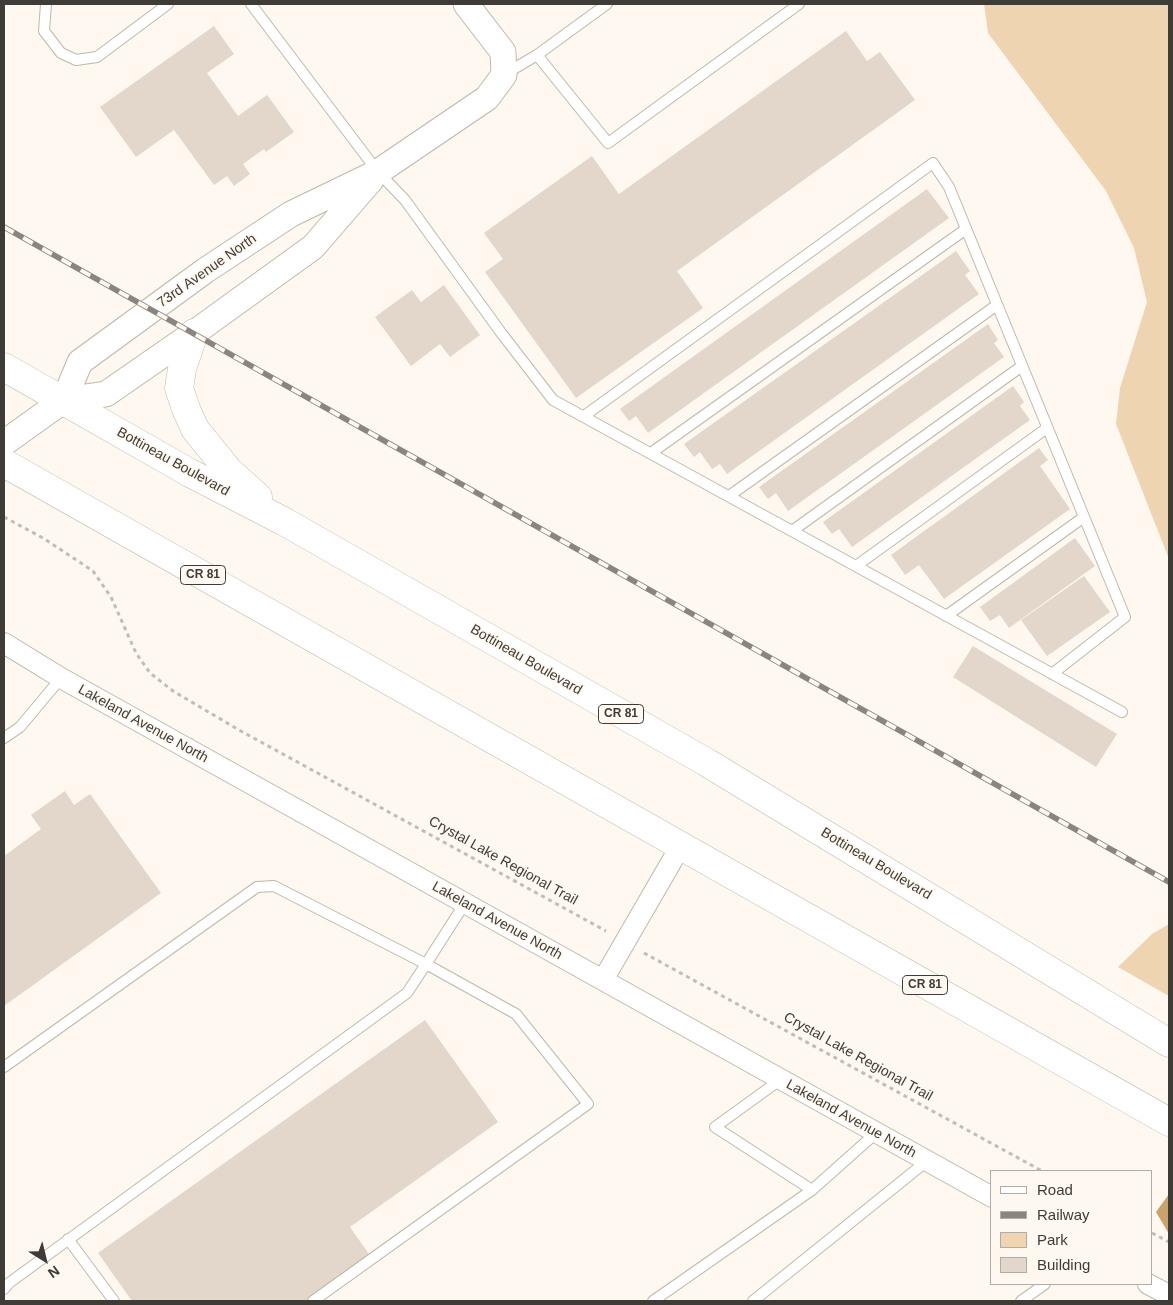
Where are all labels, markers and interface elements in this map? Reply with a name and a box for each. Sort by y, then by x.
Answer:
street label: 73rd Avenue North [154,230,260,312]
street label: Bottineau Boulevard [114,424,232,500]
road number: CR 81 [180,566,226,584]
street label: Bottineau Boulevard [467,621,585,699]
street label: Lakeland Avenue North [75,681,211,767]
road number: CR 81 [598,704,644,724]
street label: Crystal Lake Regional Trail [426,813,580,909]
street label: Bottineau Boulevard [818,824,934,904]
street label: Lakeland Avenue North [429,878,565,964]
road number: CR 81 [902,976,948,994]
street label: Crystal Lake Regional Trail [781,1009,935,1105]
street label: Lakeland Avenue North [783,1076,919,1162]
legend [990,1170,1153,1285]
text: Road [1037,1181,1073,1198]
text: Railway [1037,1206,1090,1223]
text: Park [1037,1231,1068,1248]
north arrow [20,1235,70,1285]
text: Building [1037,1256,1090,1273]
text: N [45,1263,63,1282]

